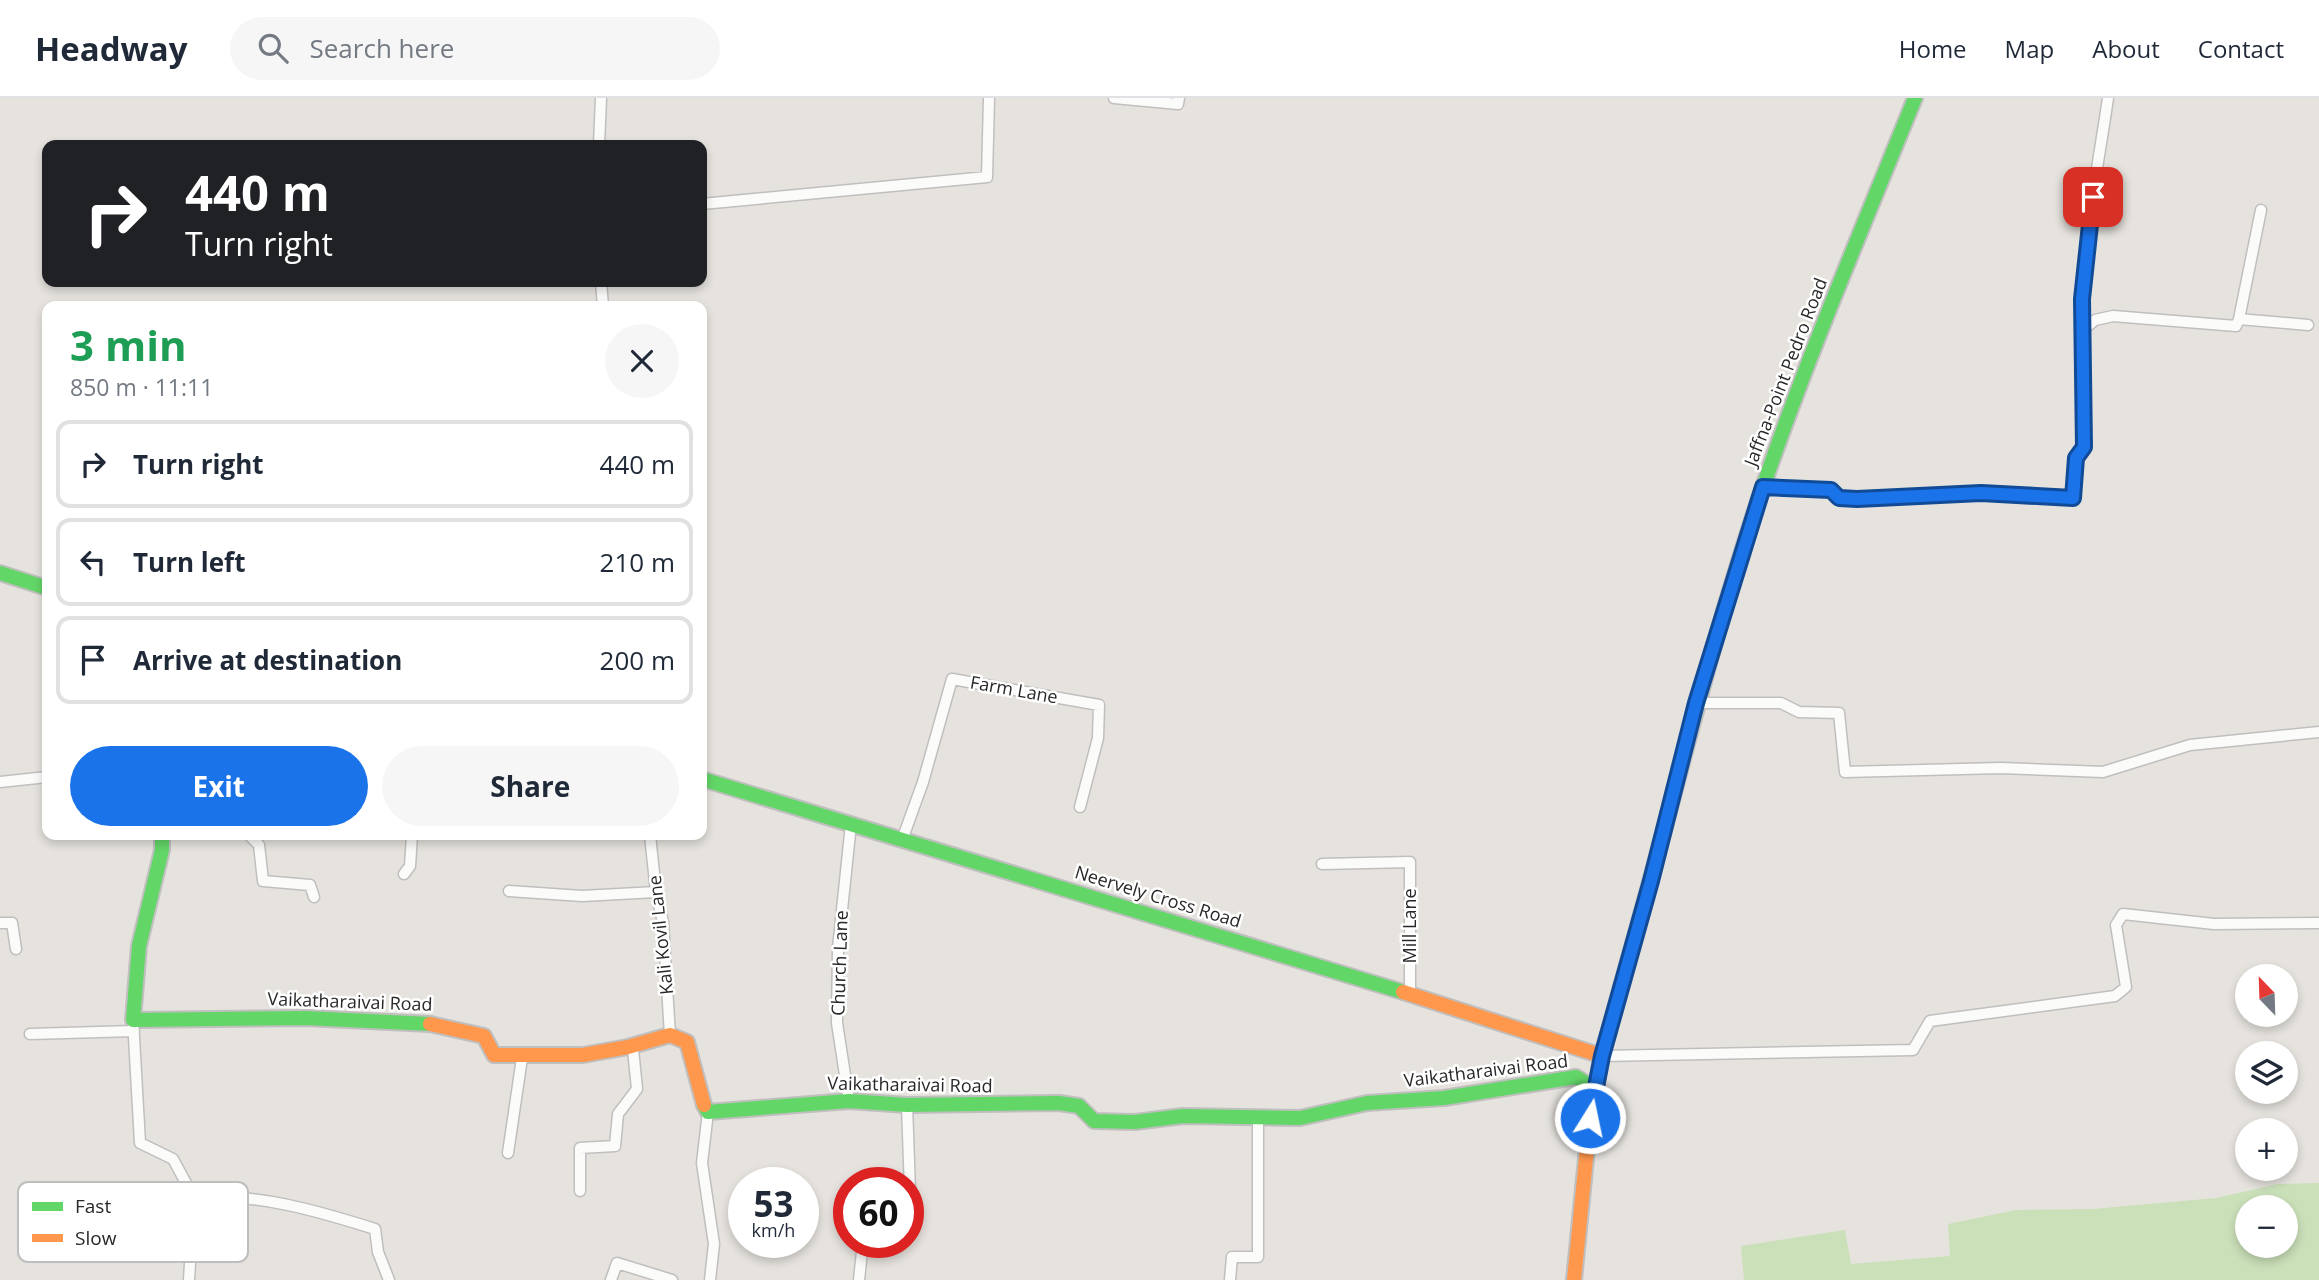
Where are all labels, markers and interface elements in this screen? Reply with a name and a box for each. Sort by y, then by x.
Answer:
search box [230,17,720,80]
text: Headway [35,26,188,71]
icon: search [254,29,292,67]
text: Search here [310,30,454,66]
text: Home [1899,32,1967,65]
text: Map [2005,32,2054,65]
text: About [2092,32,2160,65]
text: Contact [2198,32,2284,65]
text: 440 m [185,159,330,225]
pin [2063,167,2123,227]
icon: right [70,168,161,259]
icon: arrive [2074,178,2112,216]
text: Turn right [185,222,333,265]
street label: Jaffna-Point Pedro Road [1737,274,1832,471]
text: 3 min [70,316,187,373]
button: close [605,324,679,398]
text: 850 m · 11:11 [70,371,213,403]
icon: right [74,445,112,483]
text: Turn right [133,446,264,482]
text: 440 m [600,446,675,482]
icon: left [74,543,112,581]
text: Turn left [133,544,245,580]
text: 210 m [600,544,675,580]
icon: arrive [74,641,112,679]
text: Arrive at destination [133,642,402,678]
text: 200 m [600,642,675,678]
street label: Farm Lane [968,670,1060,709]
button: Exit [70,746,368,826]
button: Share [382,746,679,826]
street label: Neervely Cross Road [1072,859,1244,933]
street label: Kali Kovil Lane [642,874,678,996]
street label: Mill Lane [1397,888,1421,964]
street label: Church Lane [825,910,853,1016]
north arrow [2235,964,2298,1027]
map controls [2235,964,2298,1258]
street label: Vaikatharaivai Road [267,986,433,1016]
button: layers [2235,1041,2298,1104]
street label: Vaikatharaivai Road [1402,1048,1569,1092]
street label: Vaikatharaivai Road [827,1071,993,1097]
position arrow [1553,1081,1627,1155]
button: + [2235,1118,2298,1181]
speed limit sign: 60 [833,1167,924,1258]
text: 53 [753,1180,794,1227]
legend [18,1182,248,1262]
text: Fast [75,1193,111,1219]
button: − [2235,1195,2298,1258]
text: km/h [752,1218,795,1242]
text: Slow [75,1225,117,1251]

